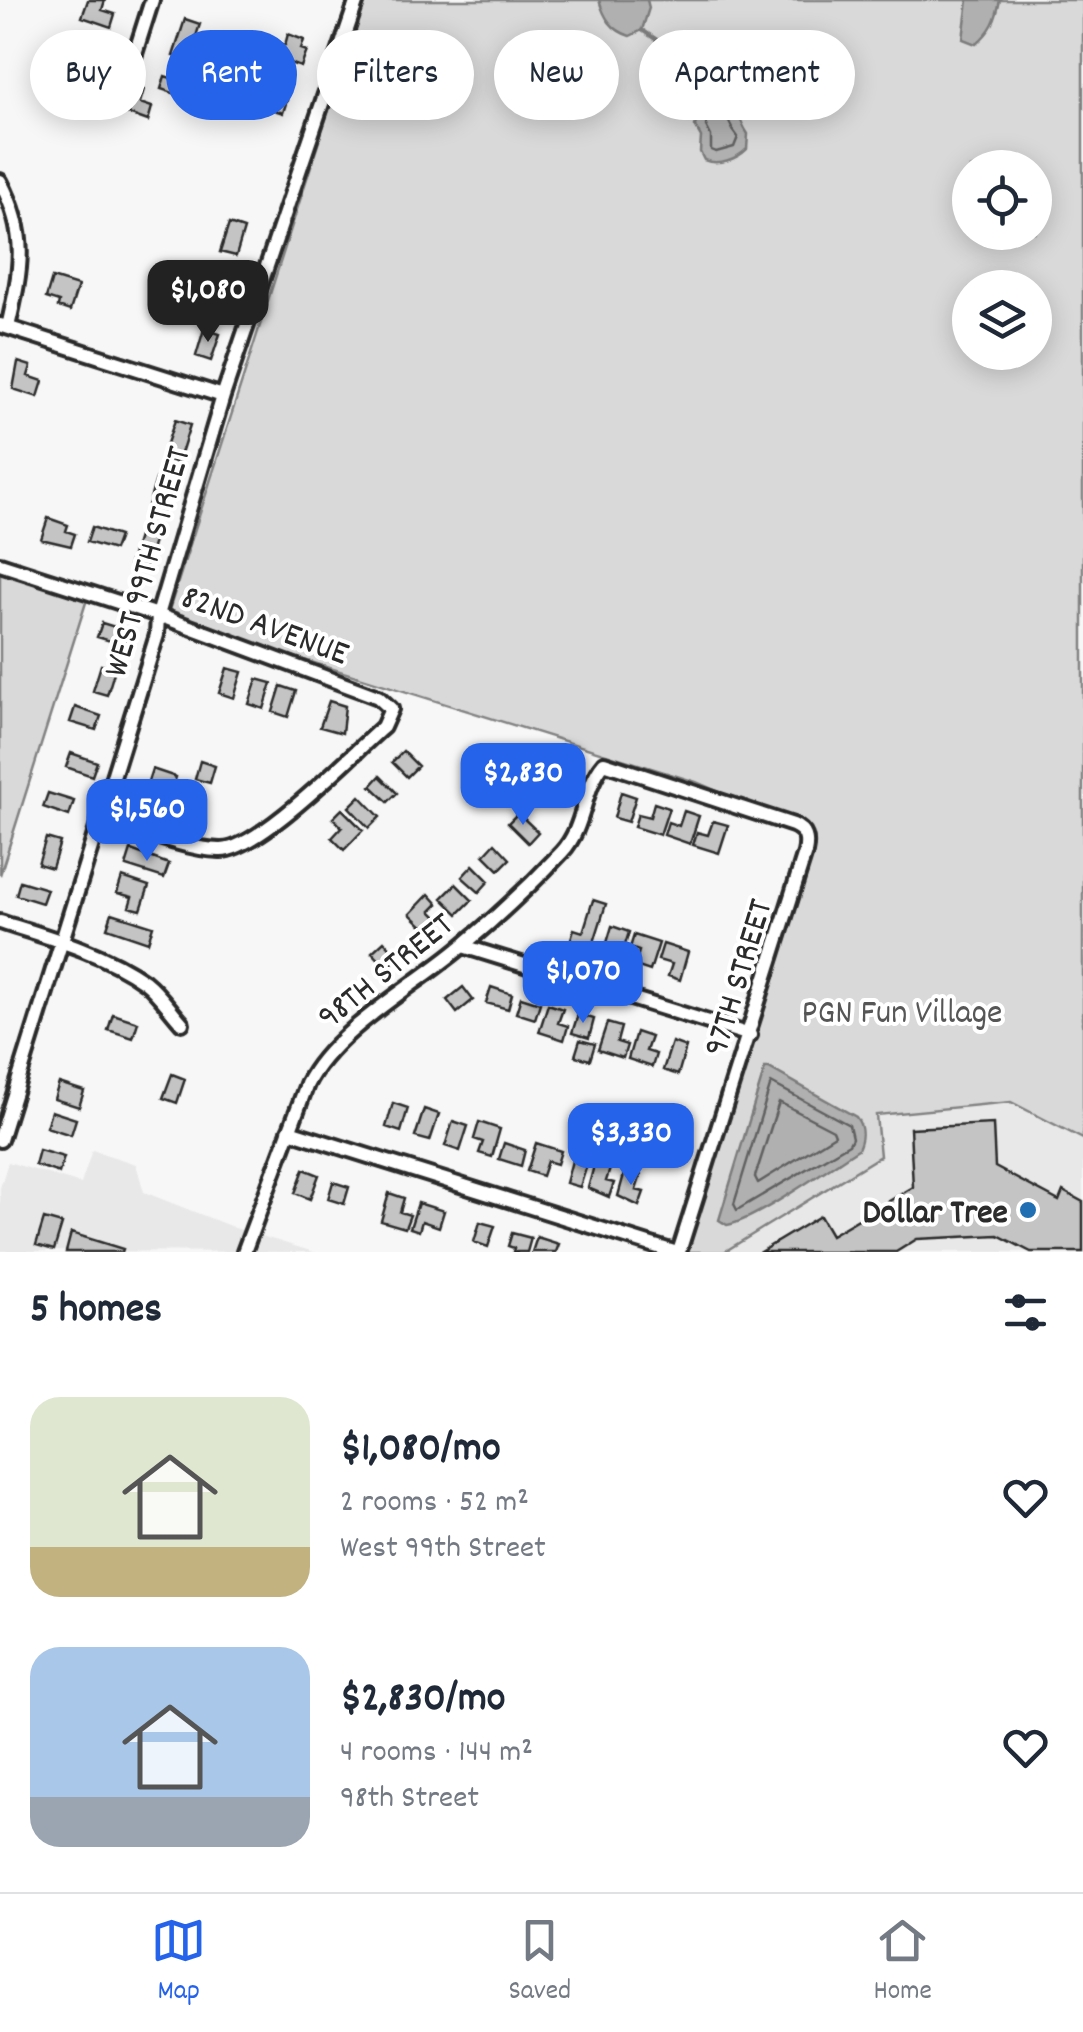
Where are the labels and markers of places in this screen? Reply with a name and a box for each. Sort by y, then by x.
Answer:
pin: $1,080 [127,260,289,345]
pin: $2,830 [442,743,604,828]
pin: $1,560 [66,779,228,864]
pin: $1,070 [502,941,664,1026]
pin: $3,330 [550,1103,712,1188]
place label: Dollar Tree [863,1190,1008,1240]
marker: Dollar Tree [1017,1199,1039,1221]

